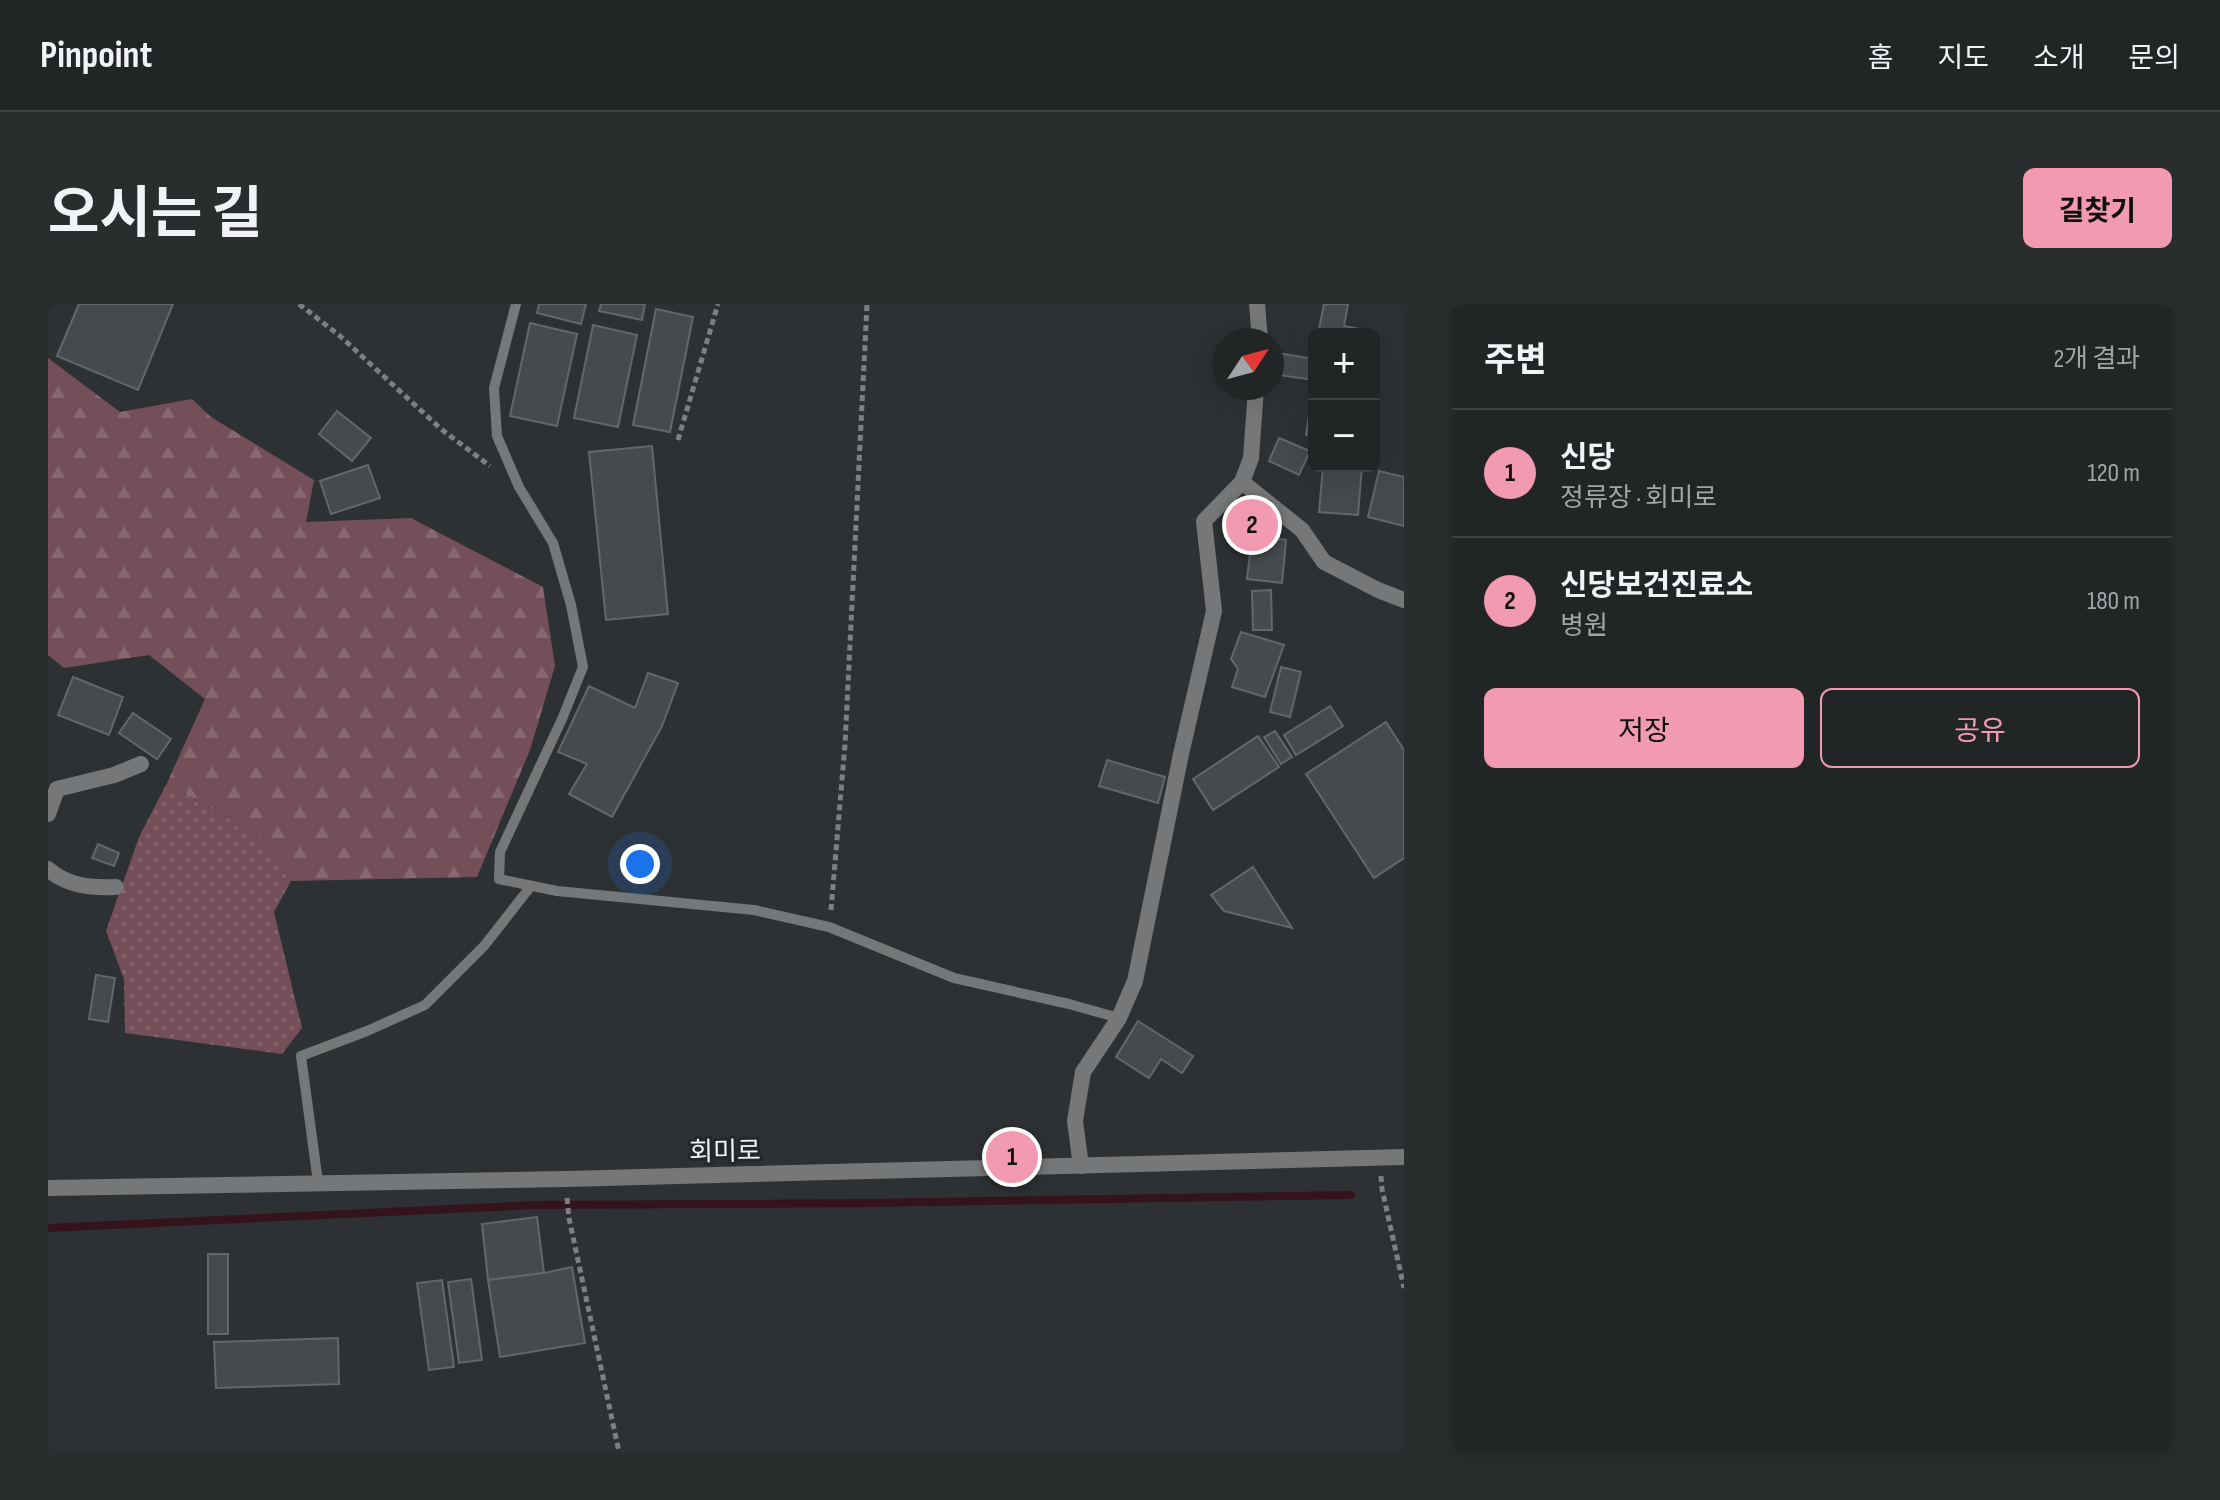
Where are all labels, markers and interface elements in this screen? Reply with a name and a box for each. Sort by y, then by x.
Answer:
text: Pinpoint [40,33,152,78]
text: 홈 [1868,42,1893,75]
text: 지도 [1937,42,1989,75]
text: 소개 [2033,42,2084,75]
text: 문의 [2128,42,2180,75]
button: 길찾기 [2023,168,2172,248]
text: 오시는 길 [48,182,263,249]
north arrow [1212,328,1284,400]
map controls [1308,328,1380,472]
button: + [1308,328,1380,400]
text: 주변 [1484,340,1547,381]
text: 2개 결과 [2053,344,2140,375]
button: − [1308,400,1380,472]
text: 신당 [1560,440,1615,476]
text: 1 [1505,458,1515,489]
text: 120 m [2087,458,2140,489]
text: 정류장 · 회미로 [1560,483,1717,514]
pin: 2 [1226,495,1278,555]
text: 신당보건진료소 [1560,568,1753,604]
text: 2 [1504,586,1516,617]
text: 180 m [2087,586,2140,617]
text: 병원 [1560,611,1608,642]
button: 저장 [1484,688,1804,768]
button: 공유 [1820,688,2140,768]
your location [620,844,660,884]
pin: 1 [986,1127,1038,1187]
street label: 회미로 [689,1136,761,1169]

